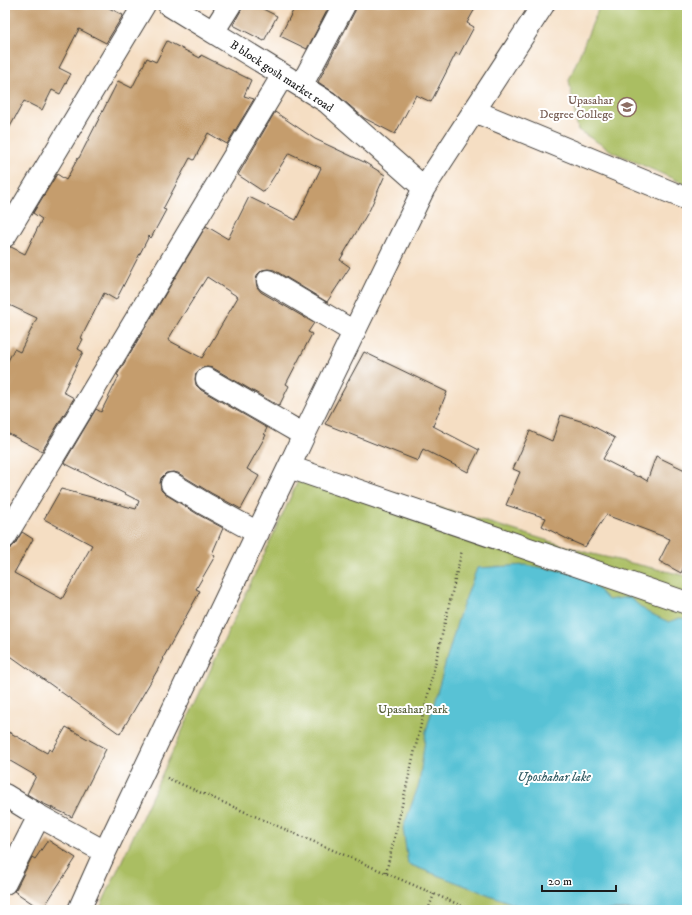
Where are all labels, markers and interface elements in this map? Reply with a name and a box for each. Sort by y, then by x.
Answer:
street label: B block gosh market road [227,37,336,116]
place label: Upasahar Degree College [540,93,614,122]
school or university icon: Upasahar Degree College [616,96,638,118]
park label: Upasahar Park [378,702,448,717]
water label: Uposhahar lake [517,769,591,785]
scale bar [542,867,616,893]
text: 20 m [548,874,572,889]

